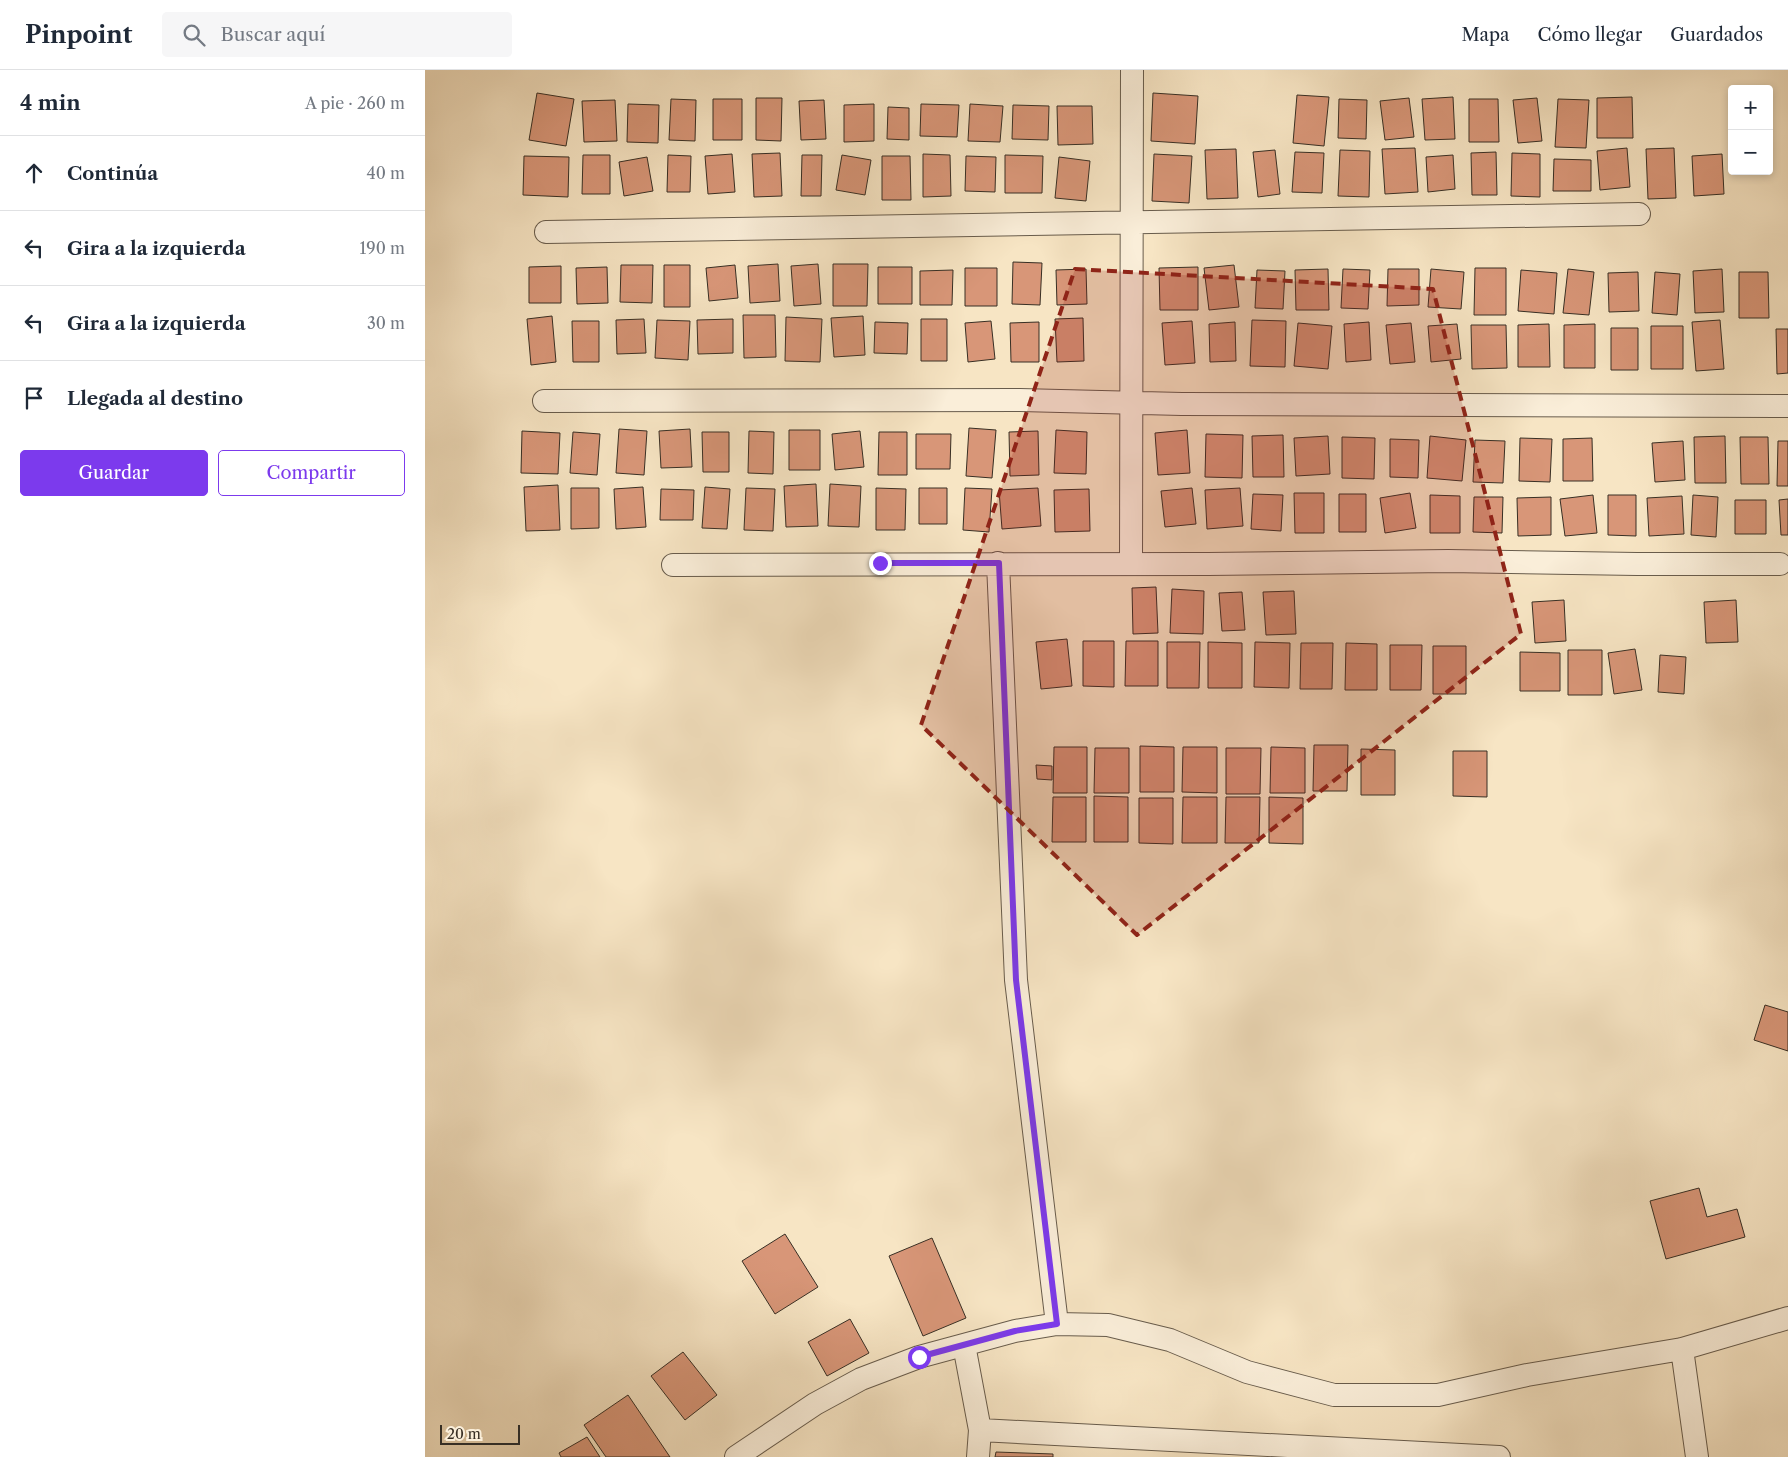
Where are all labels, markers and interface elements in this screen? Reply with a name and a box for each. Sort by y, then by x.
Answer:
search box [162,12,512,57]
text: Pinpoint [25,20,132,49]
icon: search [180,21,208,49]
text: Buscar aquí [220,23,325,46]
text: Mapa [1461,24,1510,46]
text: Cómo llegar [1538,24,1642,46]
text: Guardados [1670,24,1763,46]
map controls [1728,85,1773,175]
button: + [1728,85,1773,130]
text: 4 min [20,90,81,115]
text: A pie · 260 m [305,93,405,113]
button: − [1728,130,1773,175]
icon: ahead [20,159,48,187]
text: Continúa [67,162,158,185]
text: 40 m [366,163,405,183]
icon: left [20,234,48,262]
text: Gira a la izquierda [67,237,246,260]
text: 190 m [360,238,405,258]
icon: left [20,309,48,337]
text: Gira a la izquierda [67,312,246,335]
text: 30 m [367,313,405,333]
icon: arrive [20,384,48,412]
text: Llegada al destino [67,387,243,410]
button: Guardar [20,450,208,496]
button: Compartir [218,450,405,496]
route end [869,552,892,575]
route start [908,1346,931,1369]
scale bar [440,1422,520,1445]
text: 20 m [447,1425,481,1443]

